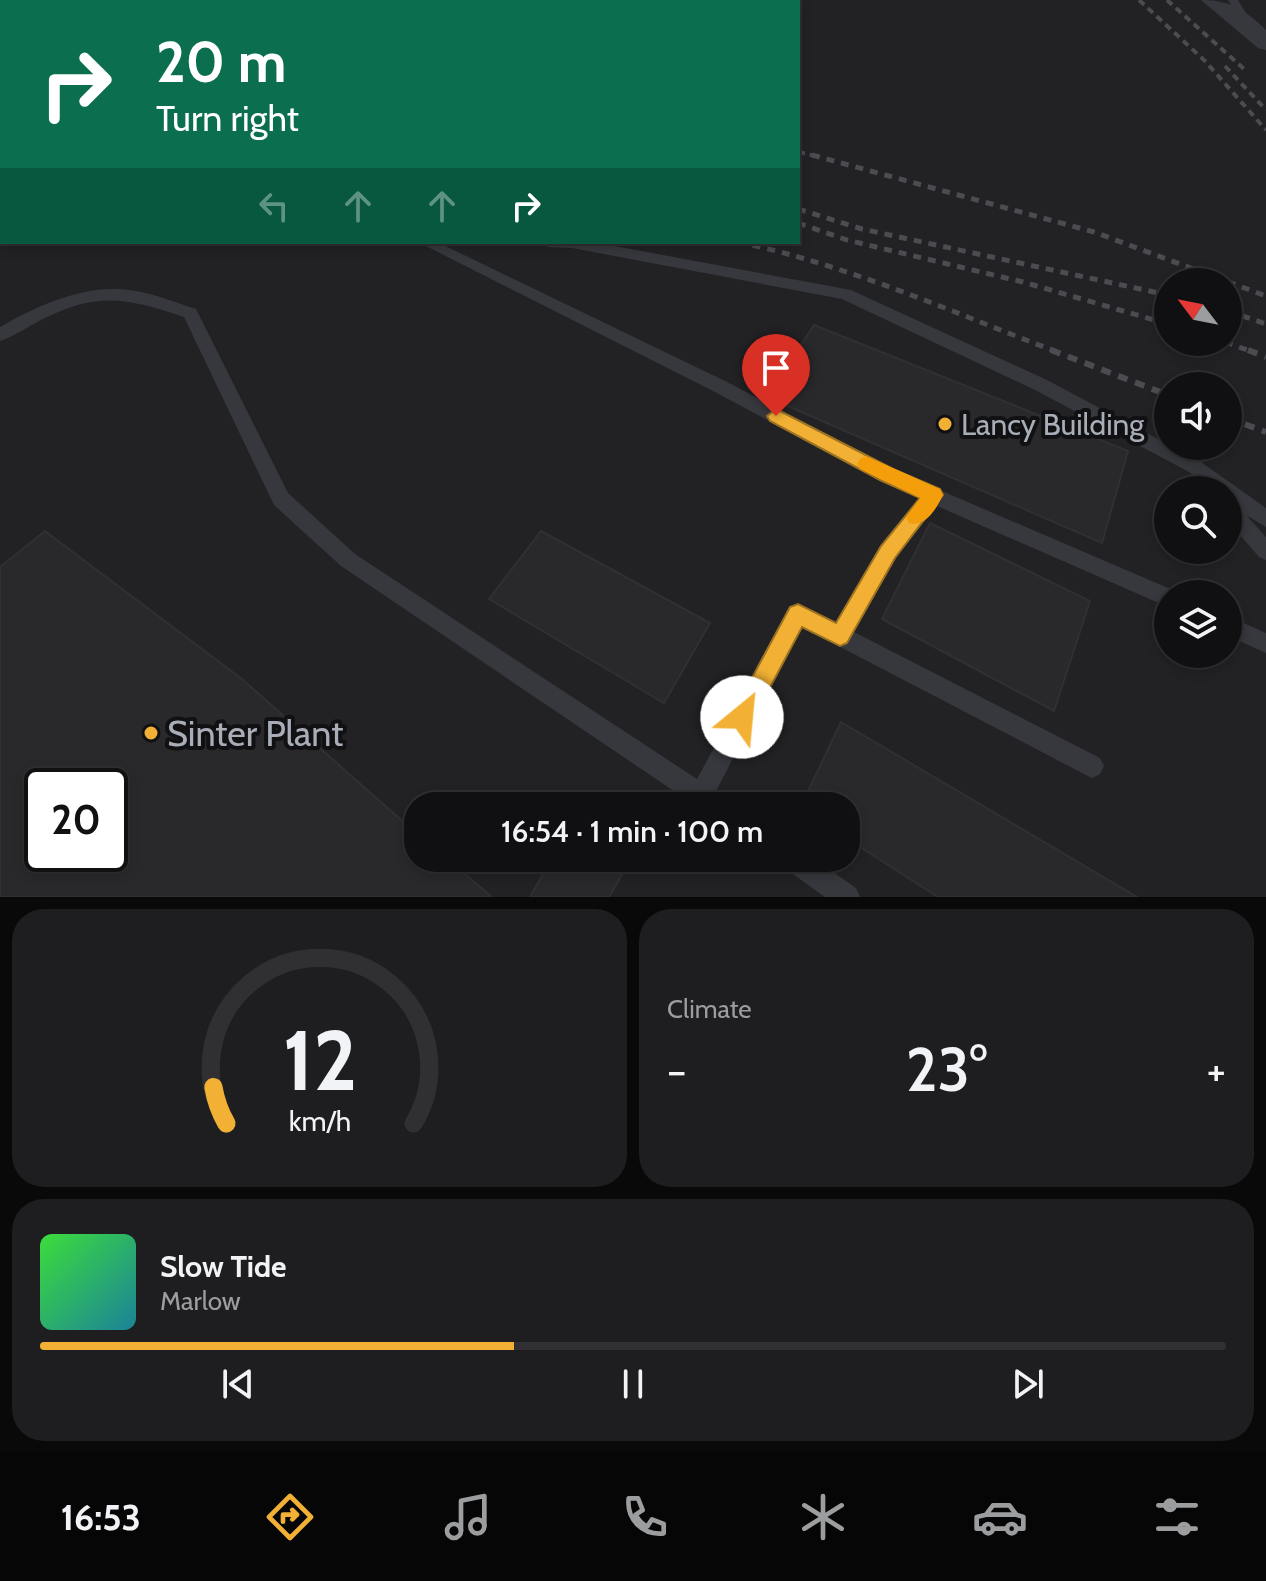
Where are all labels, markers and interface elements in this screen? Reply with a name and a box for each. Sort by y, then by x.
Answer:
text: 20 m [156,28,286,96]
icon: right [24,32,128,136]
text: Turn right [156,96,299,140]
icon: left [252,184,296,228]
icon: ahead [336,184,380,228]
icon: ahead [420,184,464,228]
icon: right [504,184,548,228]
north arrow [1154,268,1242,356]
map controls [1154,268,1242,668]
pin [742,334,810,416]
icon: arrive [754,346,798,390]
button: sound [1154,372,1242,460]
place label: Lancy Building [961,406,1145,443]
marker: Lancy Building [936,415,954,433]
button: search [1154,476,1242,564]
button: layers [1154,580,1242,668]
position arrow [700,675,784,759]
place label: Sinter Plant [167,711,343,755]
marker: Sinter Plant [142,724,160,742]
speed limit sign: 20 [24,768,128,872]
text: 16:54 · 1 min · 100 m [501,813,763,850]
text: Climate [667,993,752,1025]
text: 12 [282,1010,357,1111]
text: 23° [906,1033,987,1106]
text: − [667,1044,686,1097]
text: + [1207,1044,1226,1097]
text: km/h [288,1103,351,1138]
text: Slow Tide [160,1248,287,1285]
text: Marlow [160,1285,241,1317]
icon: previous [216,1362,260,1406]
icon: pause [611,1362,655,1406]
icon: next [1006,1362,1050,1406]
icon: directions [262,1489,318,1545]
icon: music [440,1489,496,1545]
icon: phone [617,1489,673,1545]
icon: climate [795,1489,851,1545]
icon: car [972,1489,1028,1545]
icon: filters [1149,1489,1205,1545]
text: 16:53 [61,1495,141,1539]

